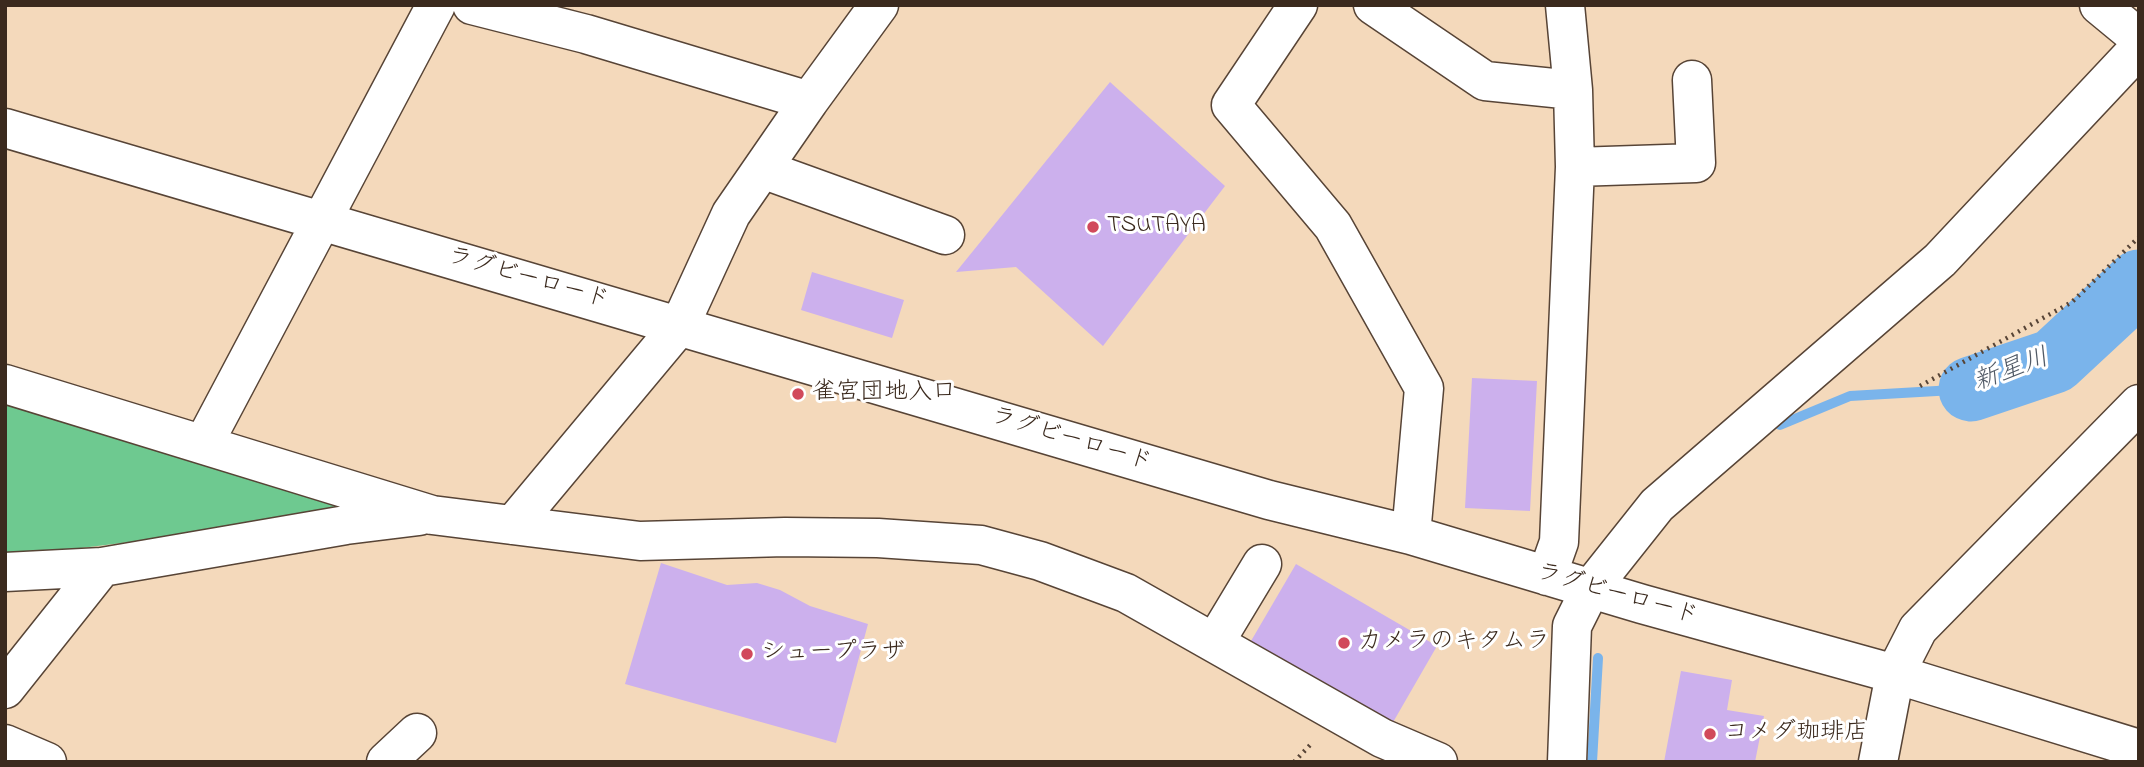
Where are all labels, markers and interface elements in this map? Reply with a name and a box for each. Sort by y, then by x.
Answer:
place label: TSUTAYA [1107,213,1206,241]
marker: TSUTAYA [1085,219,1101,235]
street label: ラグビーロード [444,243,612,317]
water label: 新星川 [1970,344,2054,400]
place label: 雀宮団地入口 [812,380,956,408]
marker: 雀宮団地入口 [790,386,806,402]
street label: ラグビーロード [987,403,1155,479]
street label: ラグビーロード [1533,559,1701,633]
place label: カメラのキタムラ [1358,629,1550,657]
marker: カメラのキタムラ [1336,635,1352,651]
place label: シュープラザ [761,640,905,668]
marker: シュープラザ [739,646,755,662]
place label: コメダ珈琲店 [1724,720,1868,748]
marker: コメダ珈琲店 [1702,726,1718,742]

